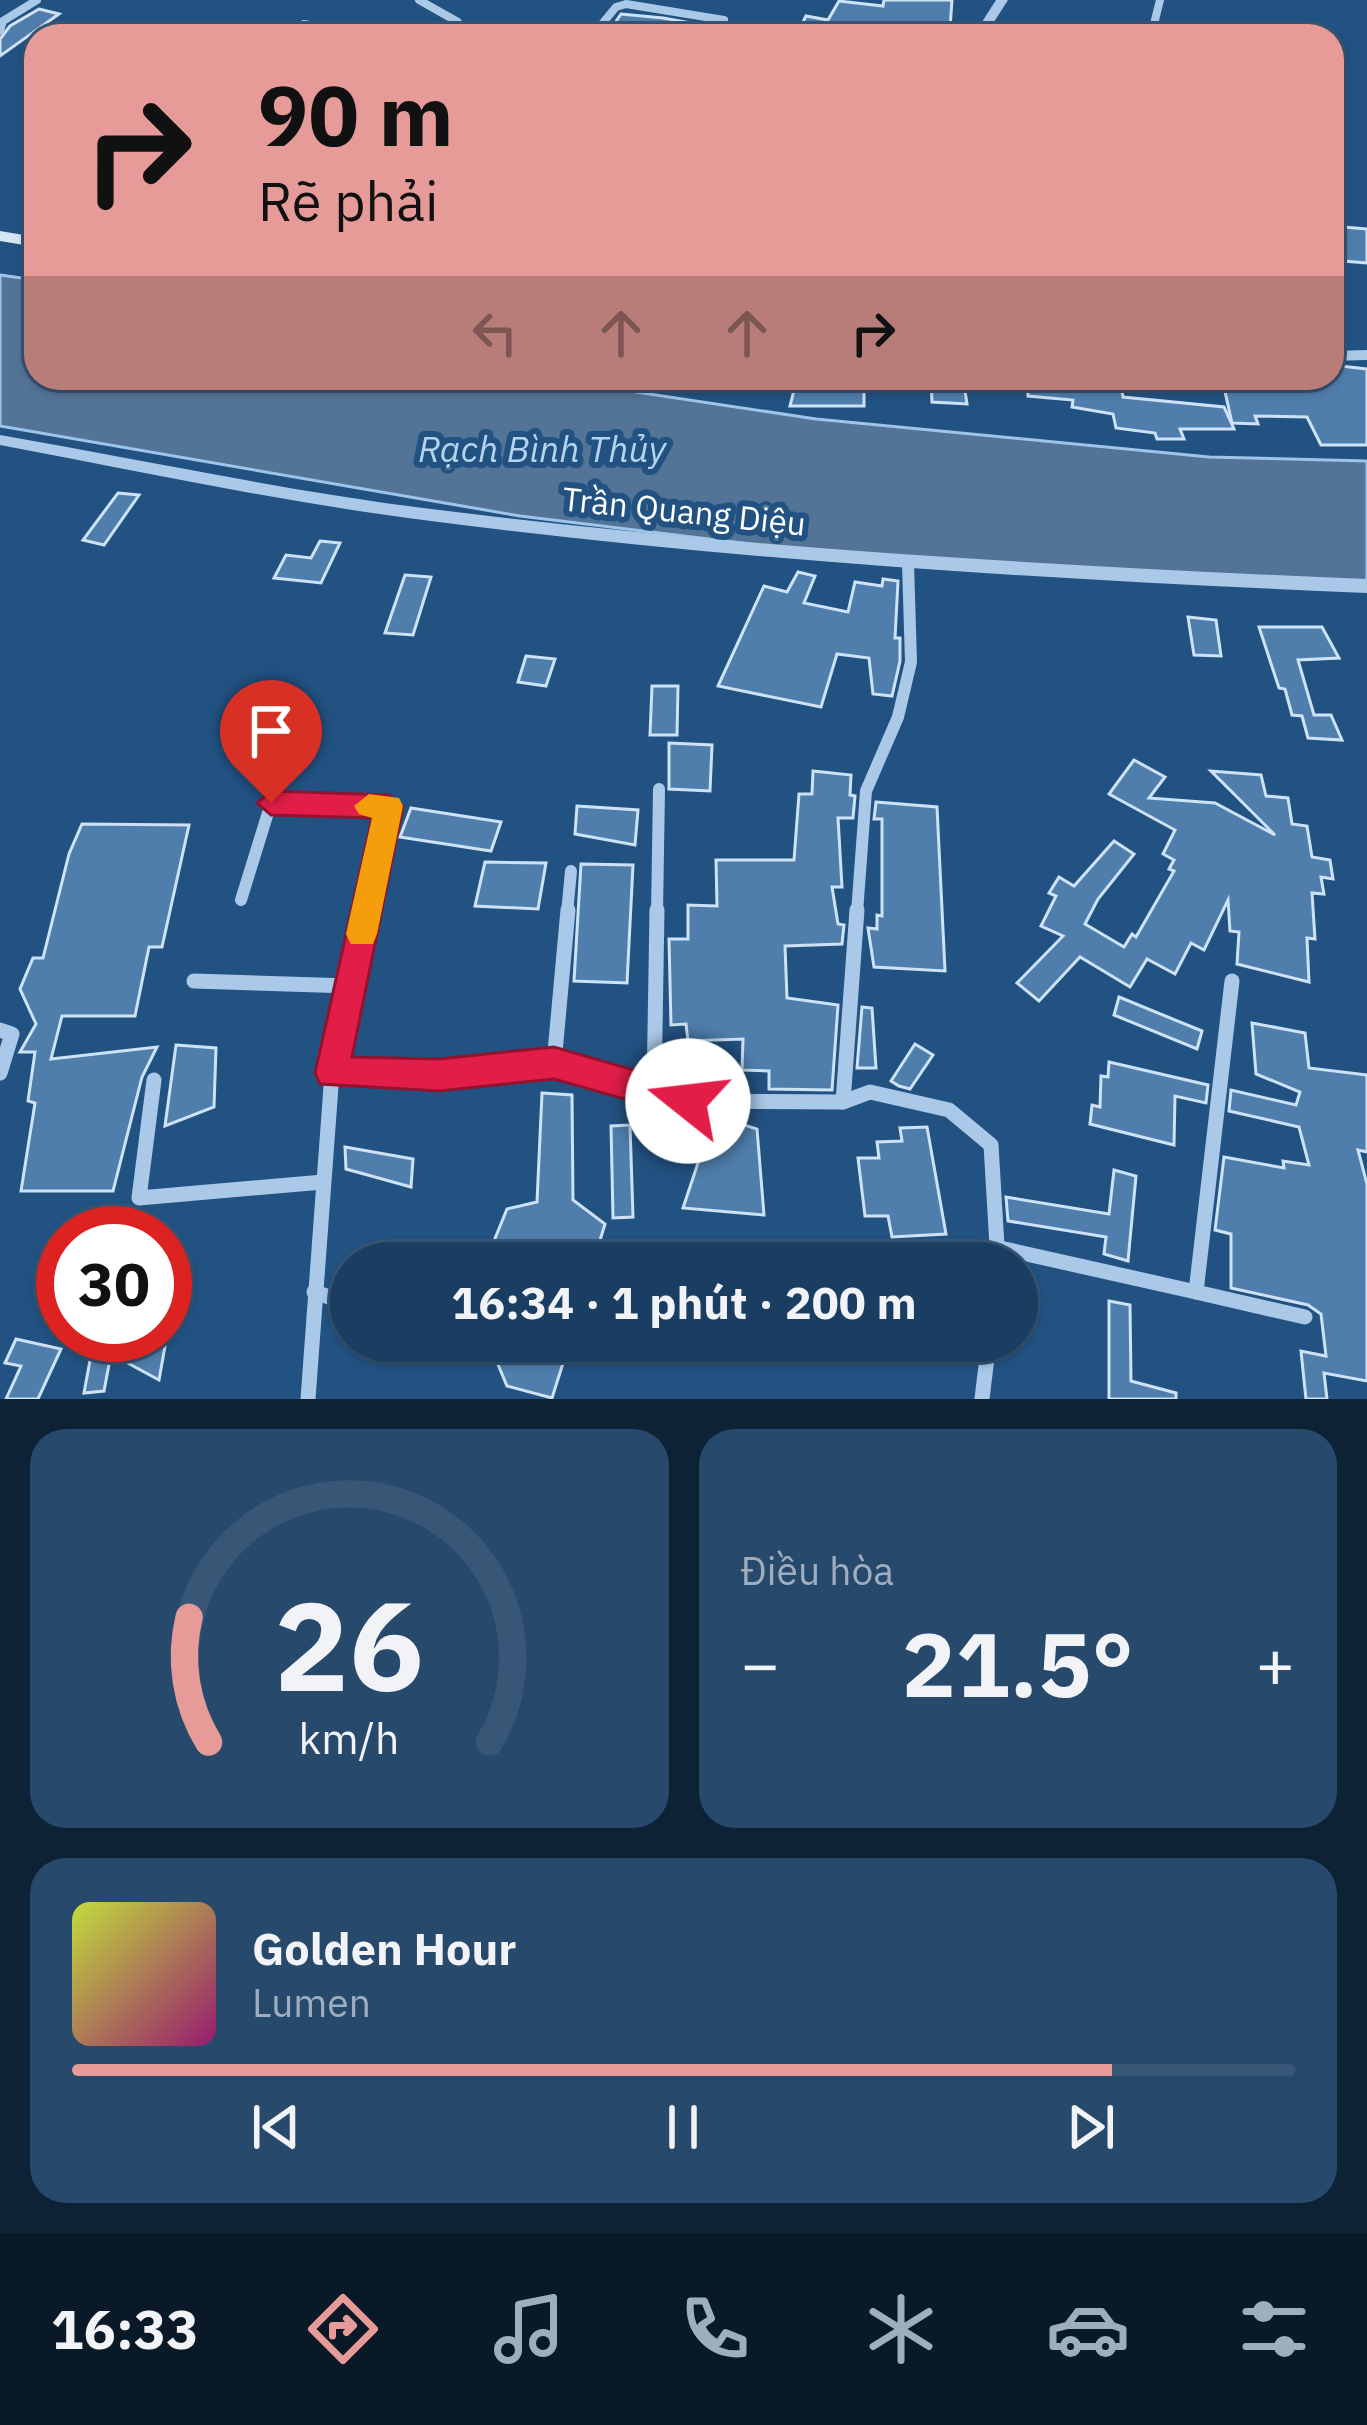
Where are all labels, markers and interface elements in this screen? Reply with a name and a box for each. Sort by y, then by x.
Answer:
text: 90 m [258,60,454,169]
icon: right [60,72,216,228]
text: Rẽ phải [258,166,438,236]
icon: left [462,300,528,366]
icon: ahead [588,300,654,366]
icon: ahead [714,300,780,366]
icon: right [840,300,906,366]
water label: Rạch Bình Thủy [418,425,668,472]
street label: Trần Quang Diệu [560,476,808,545]
pin [220,680,322,803]
icon: arrive [238,698,304,764]
position arrow [625,1038,751,1164]
speed limit sign: 30 [36,1206,192,1362]
text: 16:34 · 1 phút · 200 m [451,1273,917,1331]
text: Điều hòa [741,1545,894,1596]
text: 26 [274,1563,424,1725]
text: 21.5° [902,1605,1134,1722]
text: − [741,1620,780,1706]
text: + [1255,1620,1295,1706]
text: km/h [299,1709,400,1765]
text: Golden Hour [252,1919,516,1977]
text: Lumen [252,1977,371,2028]
icon: previous [243,2094,309,2160]
icon: pause [650,2094,716,2160]
icon: next [1058,2094,1124,2160]
icon: directions [301,2287,385,2371]
icon: music [487,2287,571,2371]
icon: phone [673,2287,757,2371]
icon: climate [859,2287,943,2371]
icon: car [1046,2287,1130,2371]
icon: filters [1232,2287,1316,2371]
text: 16:33 [51,2294,199,2364]

